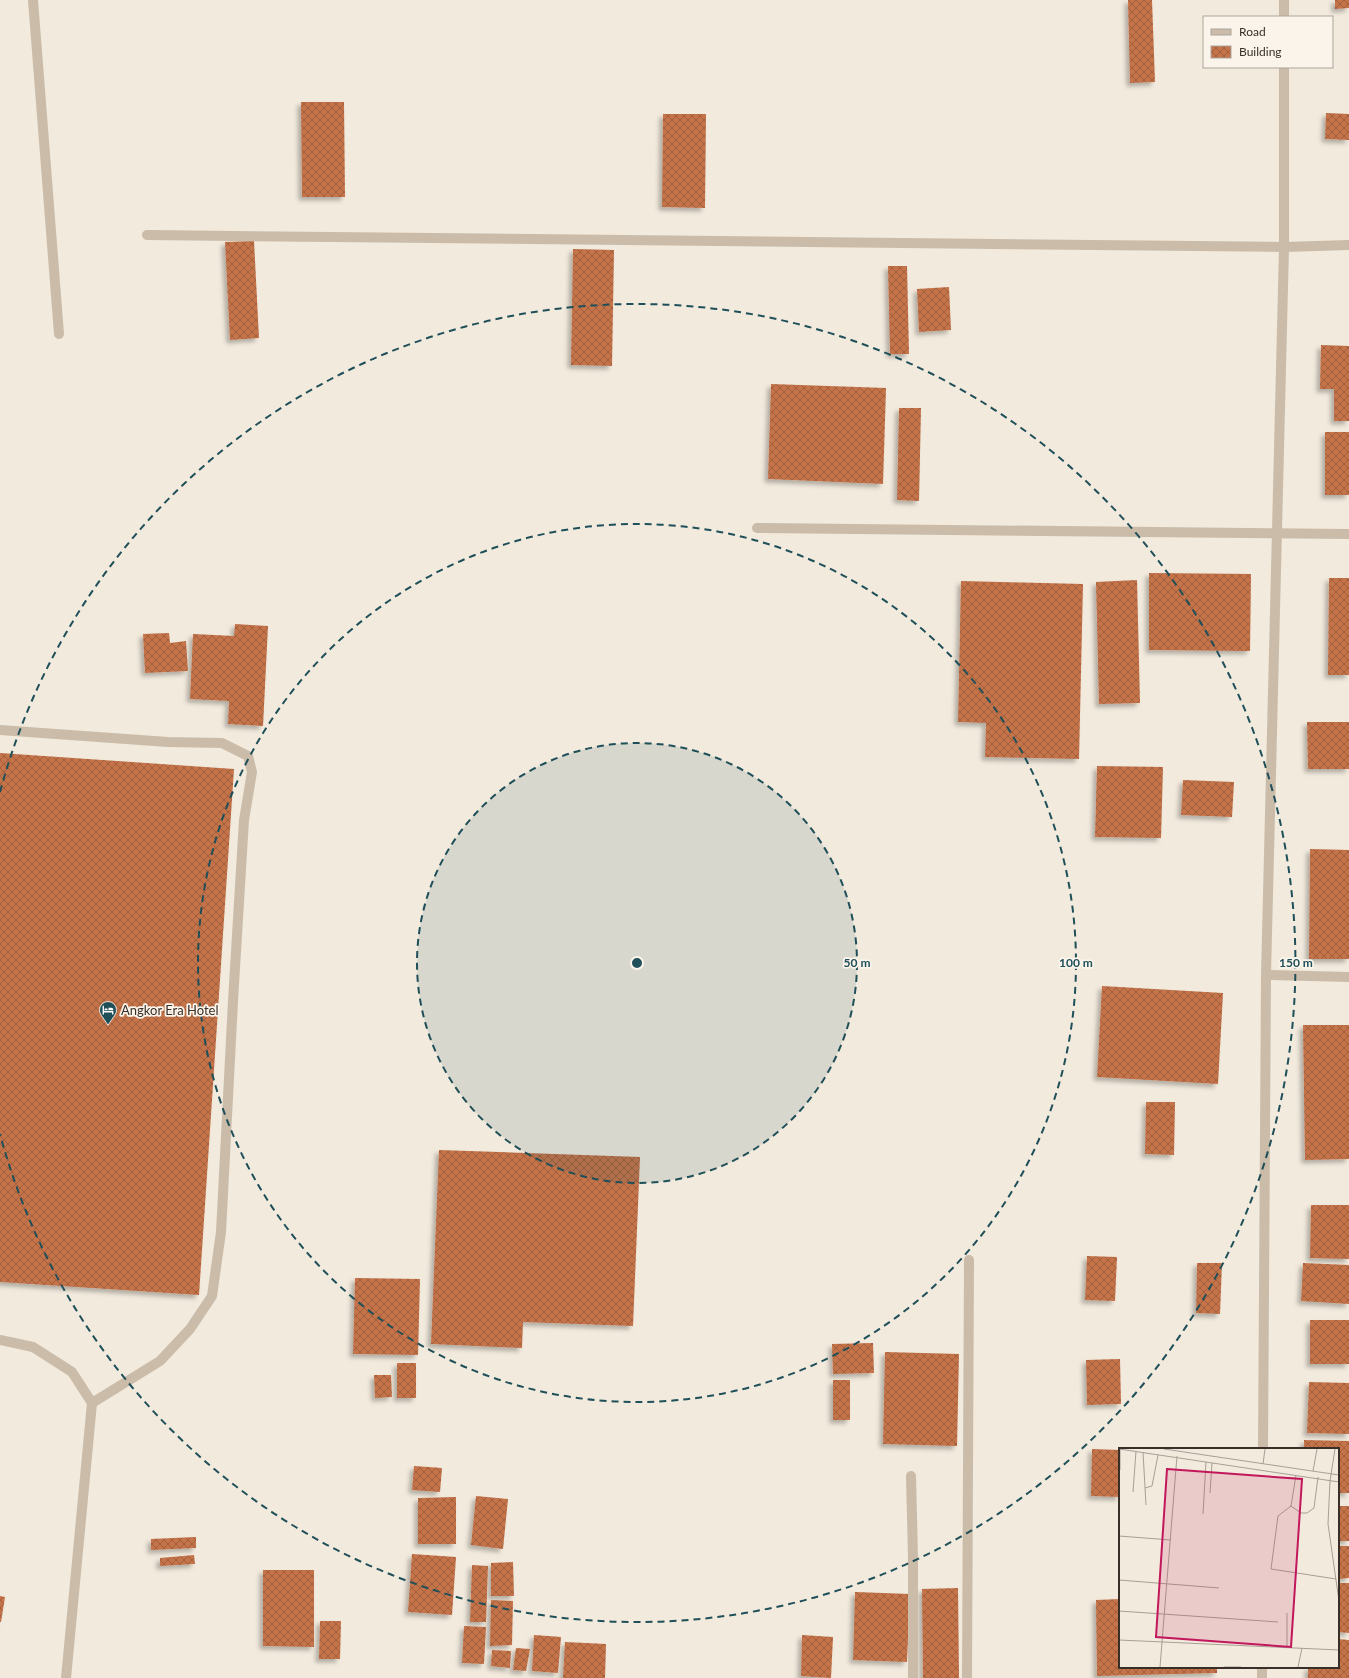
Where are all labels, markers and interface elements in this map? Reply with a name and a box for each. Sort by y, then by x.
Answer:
legend [1203,16,1333,68]
text: Road [1239,24,1266,39]
text: Building [1239,44,1282,59]
text: 50 m [844,955,870,970]
text: 100 m [1059,955,1093,970]
text: 150 m [1279,955,1313,970]
centre of rings [630,956,644,970]
hotel icon: Angkor Era Hotel [98,1000,118,1025]
place label: Angkor Era Hotel [121,1002,218,1018]
inset map [1119,1448,1339,1668]

